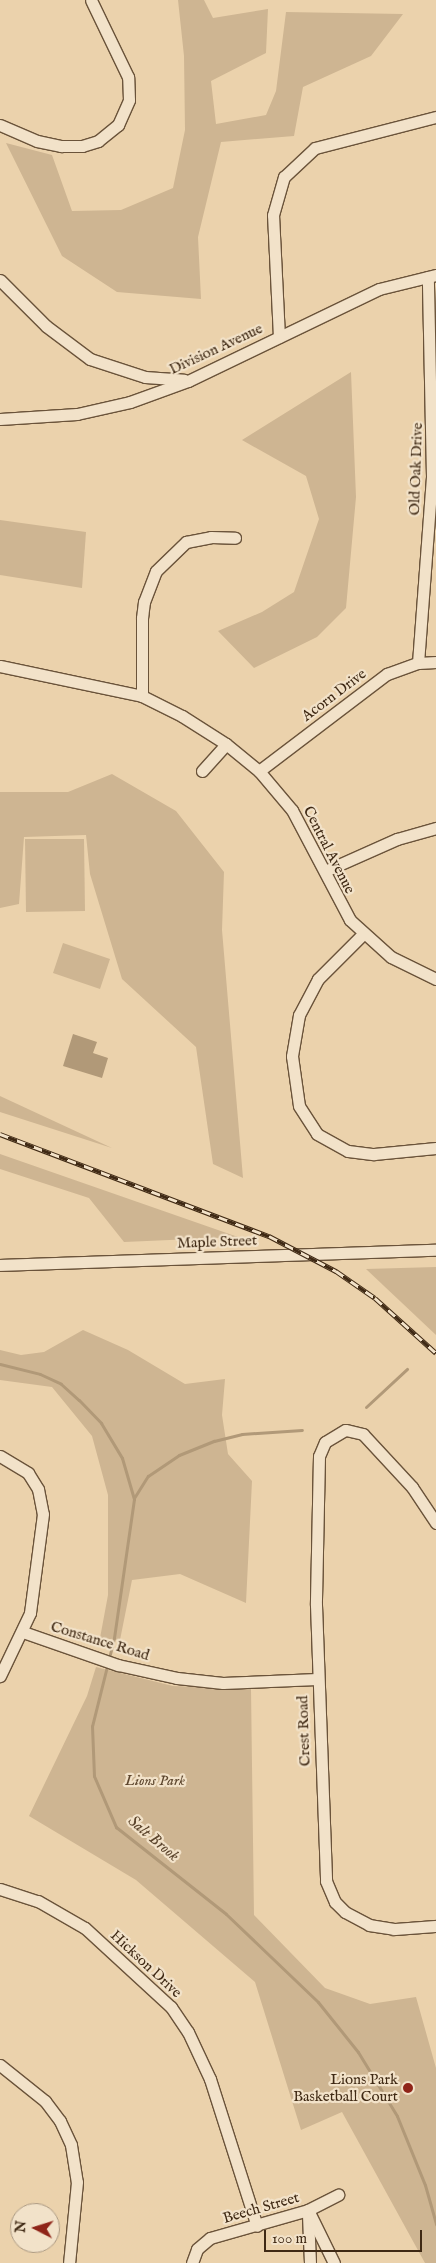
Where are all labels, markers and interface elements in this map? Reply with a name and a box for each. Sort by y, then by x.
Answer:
street label: Division Avenue [166,320,266,378]
street label: Old Oak Drive [405,422,427,516]
street label: Acorn Drive [298,665,370,725]
street label: Central Avenue [299,803,359,897]
street label: Maple Street [177,1232,257,1252]
street label: Constance Road [49,1617,151,1665]
street label: Crest Road [294,1695,314,1767]
park label: Lions Park [125,1772,185,1790]
water label: Salt Brook [123,1812,183,1866]
street label: Hickson Drive [107,1926,185,2002]
place label: Lions Park Basketball Court [293,2070,398,2105]
marker: Lions Park Basketball Court [402,2082,414,2094]
street label: Beech Street [221,2189,301,2227]
north arrow [10,2203,60,2253]
text: N [12,2220,31,2234]
scale bar [266,2220,424,2252]
text: 100 m [272,2229,307,2248]

